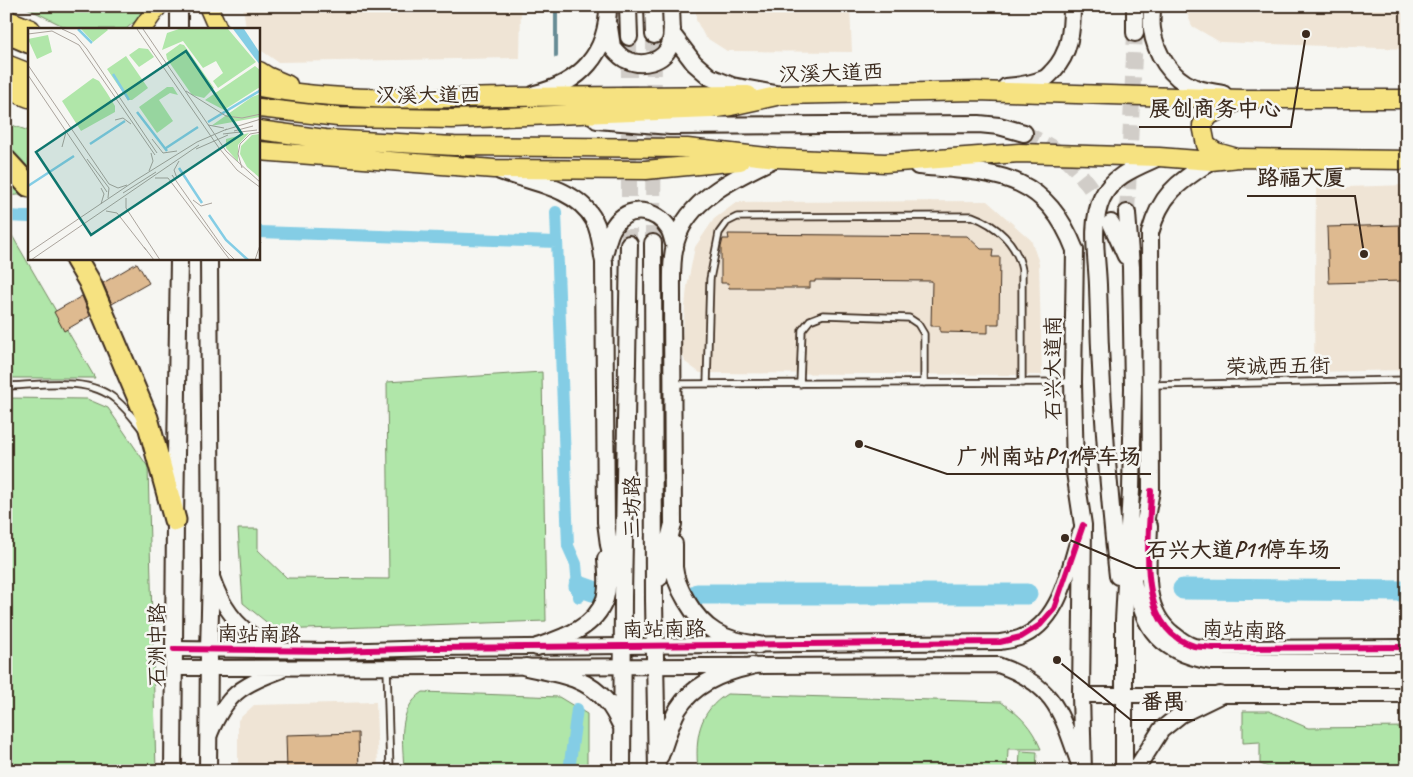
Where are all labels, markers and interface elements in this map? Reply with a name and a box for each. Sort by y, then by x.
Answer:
inset map [28,28,260,260]
street label: 汉溪大道西 [778,58,884,88]
street label: 汉溪大道西 [376,82,481,108]
callout: 展创商务中心 [1139,90,1291,127]
text: 展创商务中心 [1149,95,1281,123]
callout: 路福大厦 [1247,159,1355,196]
text: 路福大厦 [1257,164,1345,192]
street label: 石兴大道南 [1040,316,1066,421]
street label: 荣诚西五街 [1225,352,1331,380]
callout: 广州南站P11停车场 [947,437,1151,474]
text: 广州南站P11停车场 [957,443,1141,471]
street label: 三坊路 [619,476,645,539]
callout: 石兴大道P11停车场 [1136,531,1340,568]
text: 石兴大道P11停车场 [1146,536,1330,564]
street label: 石洲中路 [144,603,170,687]
street label: 南站南路 [622,615,706,643]
street label: 南站南路 [1202,616,1286,644]
street label: 南站南路 [217,620,301,648]
callout: 番禺 [1131,683,1195,720]
text: 番禺 [1141,688,1185,716]

